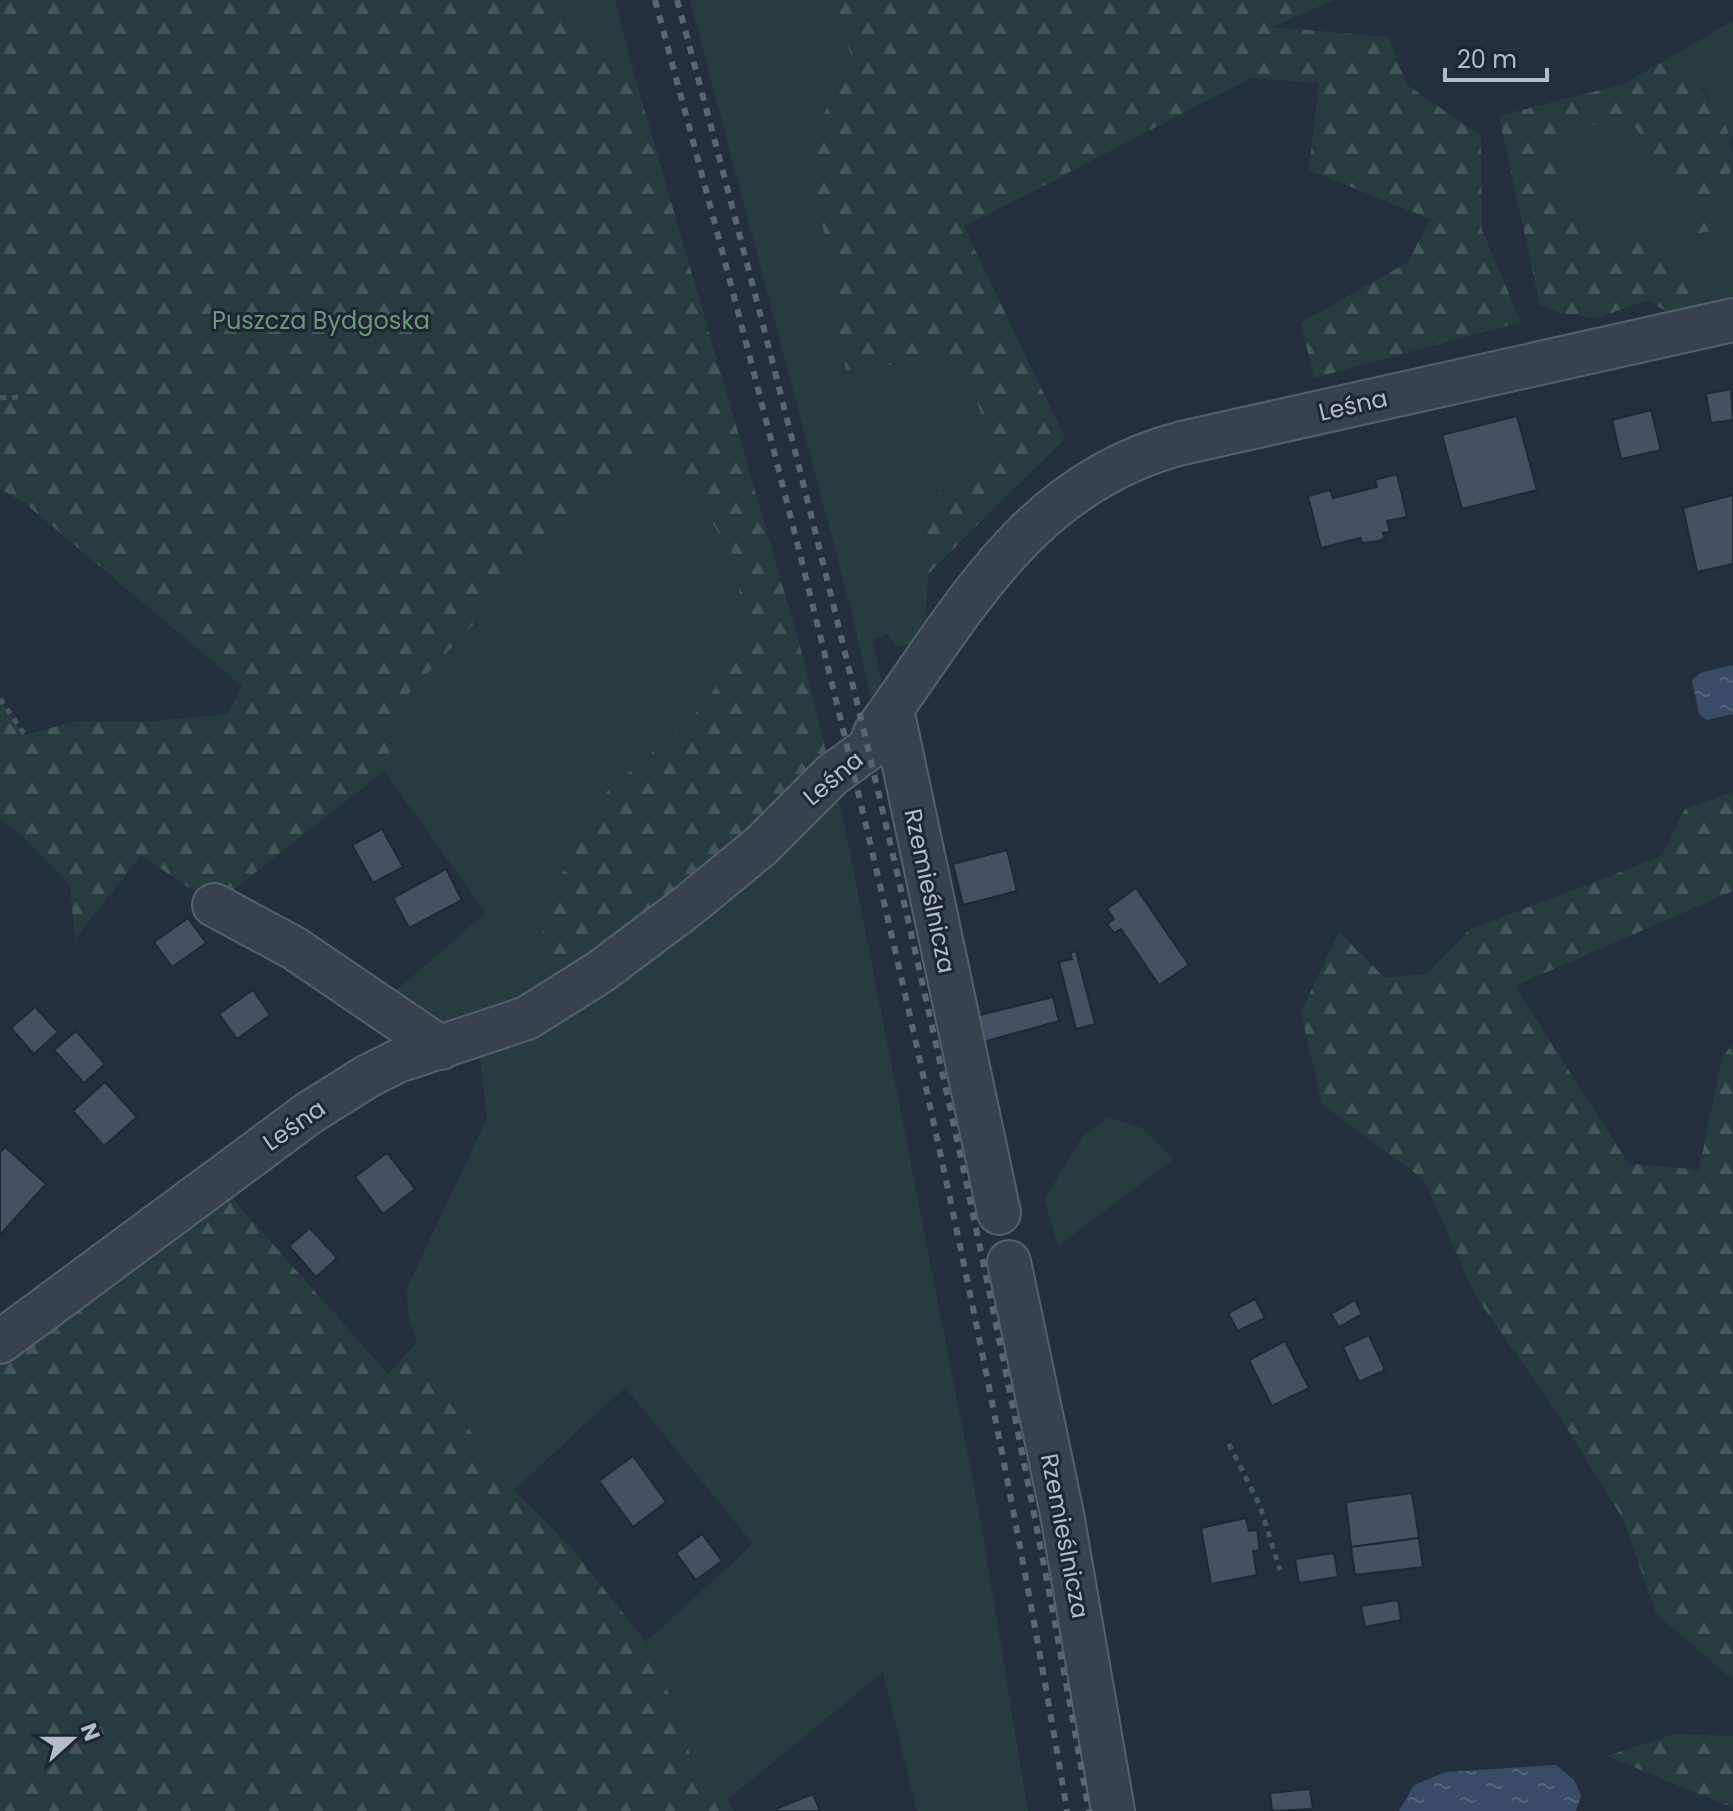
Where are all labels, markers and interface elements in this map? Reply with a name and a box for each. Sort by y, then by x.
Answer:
scale bar [1445,32,1547,82]
text: 20 m [1457,43,1517,76]
park label: Puszcza Bydgoska [212,304,430,337]
street label: Leśna [1315,381,1391,429]
street label: Leśna [796,743,870,813]
street label: Rzemieślnicza [896,806,964,976]
street label: Leśna [256,1092,332,1158]
street label: Rzemieślnicza [1033,1451,1097,1621]
north arrow [32,1699,112,1779]
text: N [73,1719,108,1745]

